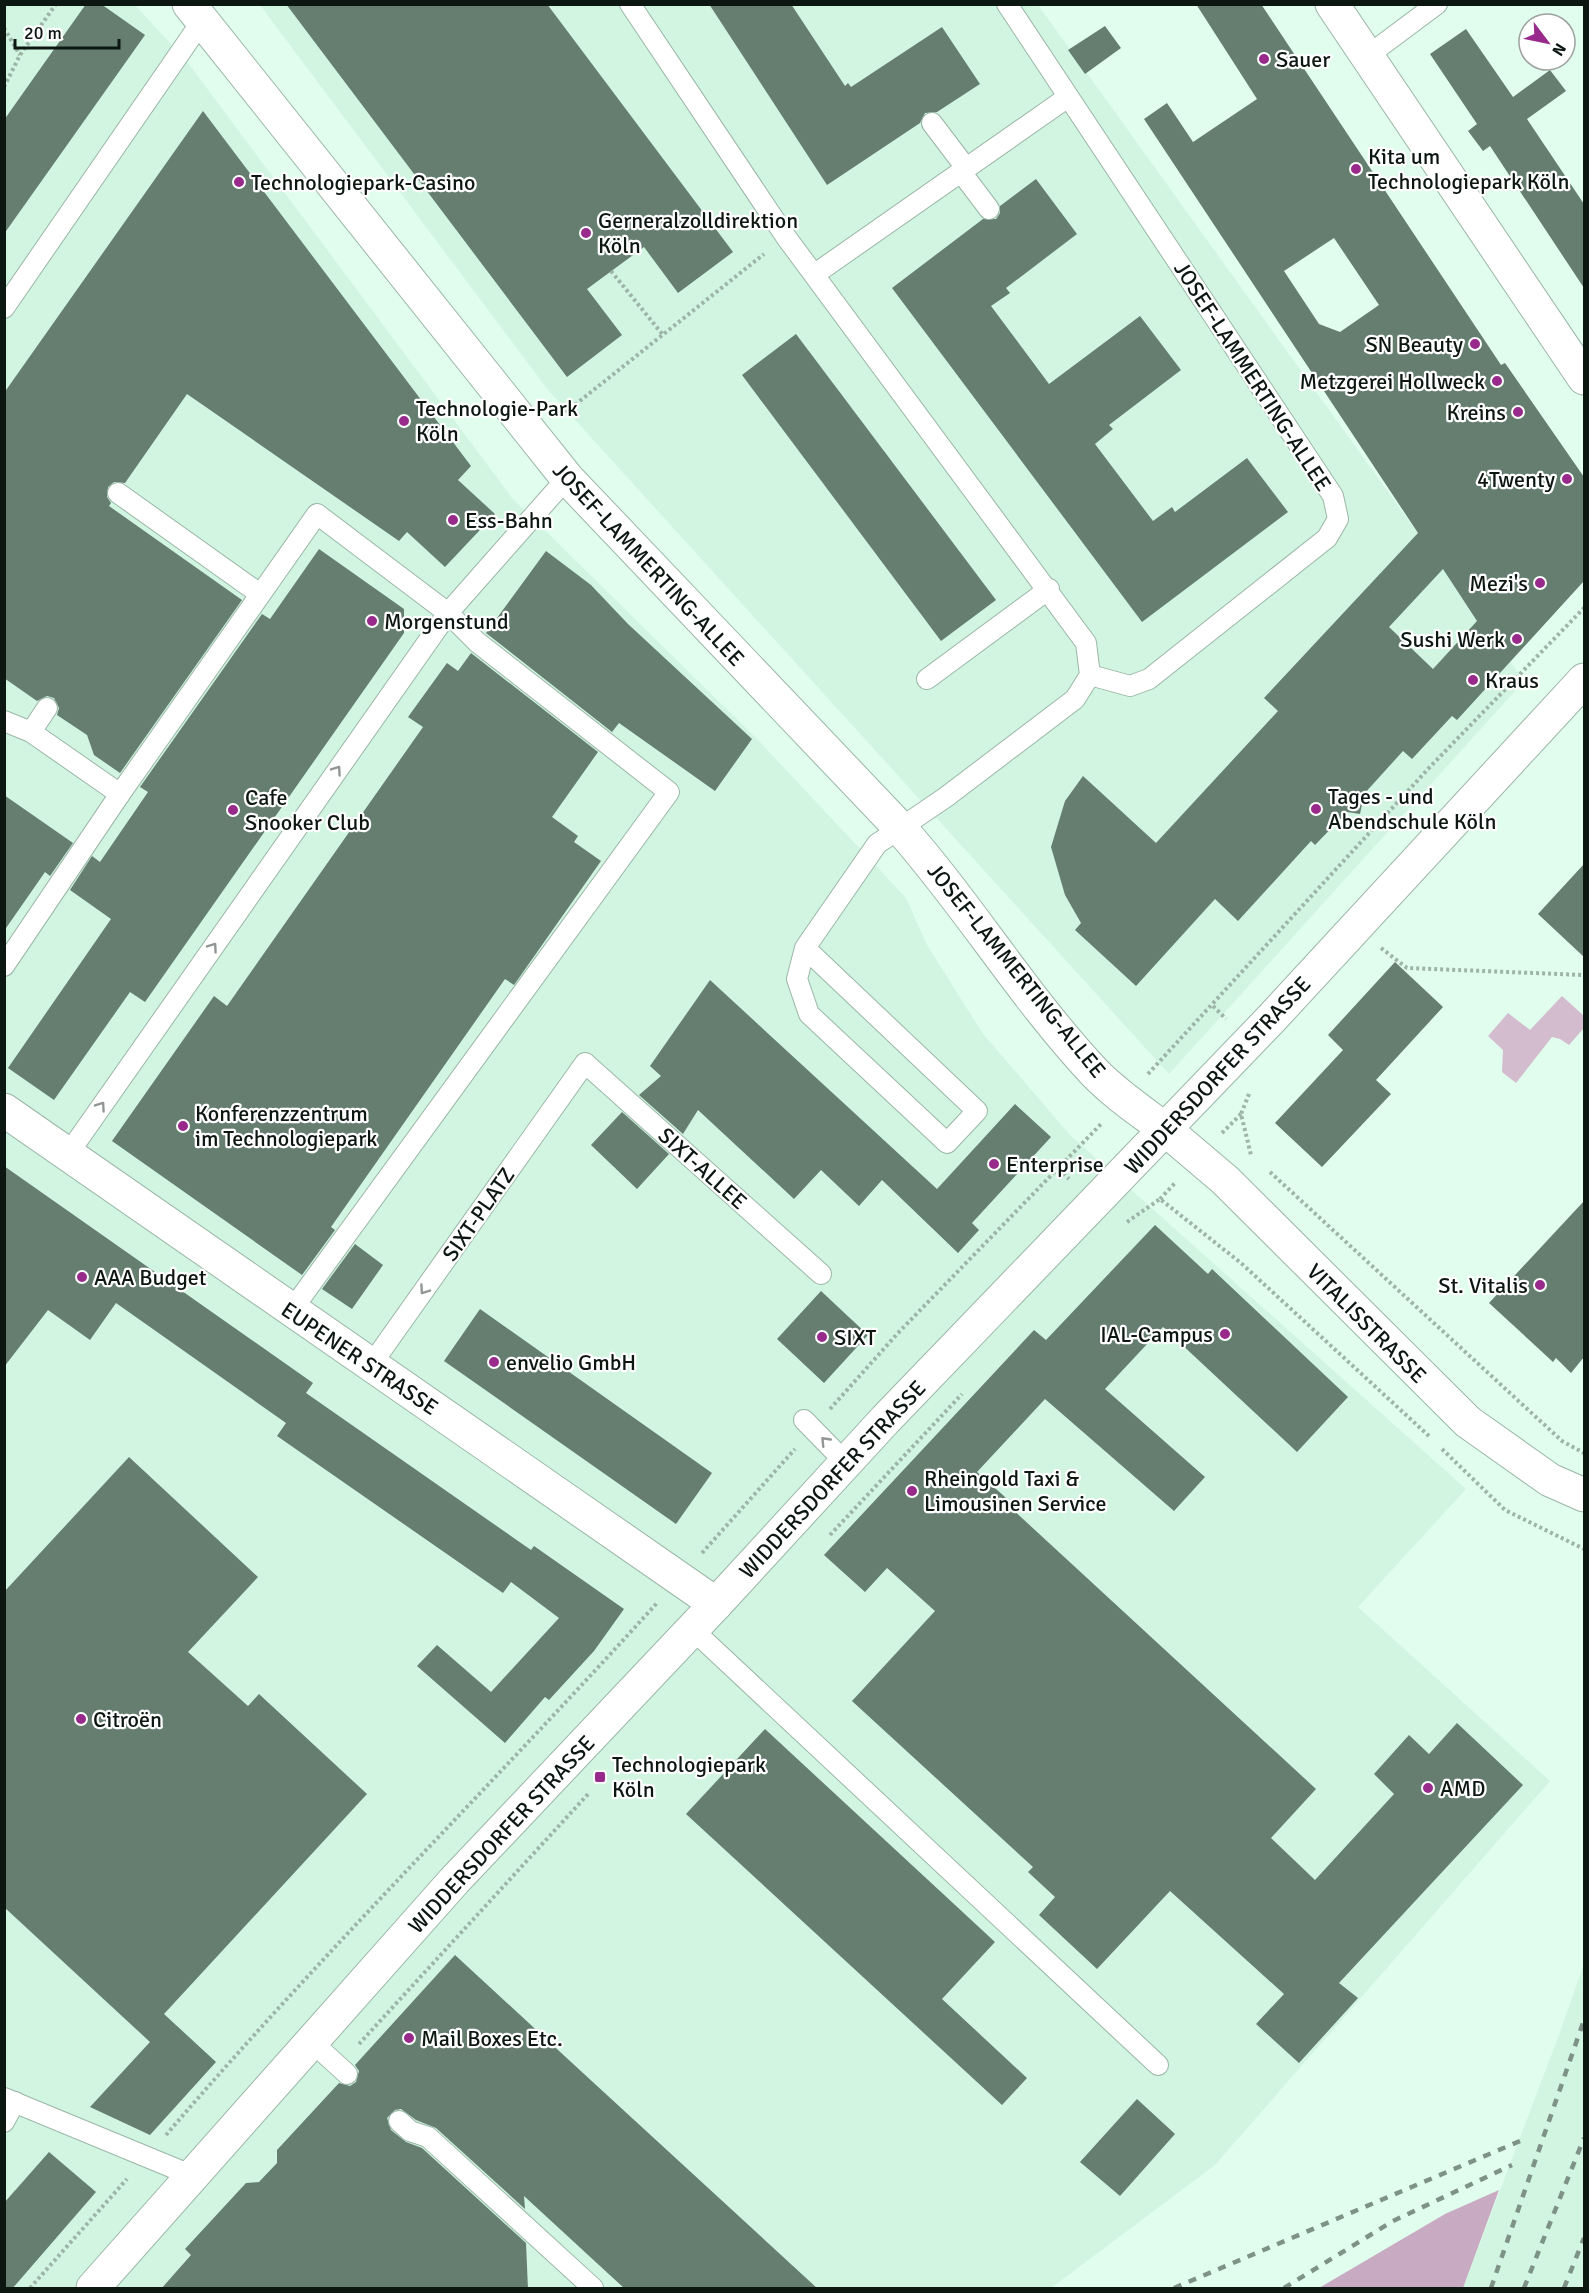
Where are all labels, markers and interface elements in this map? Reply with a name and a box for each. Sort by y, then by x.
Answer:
scale bar [15,12,118,50]
north arrow [1517,12,1577,72]
text: 20 m [24,22,62,44]
text: N [1547,39,1570,59]
place label: Sauer [1276,46,1330,73]
marker: Sauer [1257,52,1271,66]
place label: Kita um Technologiepark Köln [1368,143,1569,195]
marker: Kita um Technologiepark Köln [1349,162,1363,176]
place label: Technologiepark-Casino [251,169,475,196]
marker: Technologiepark-Casino [232,175,246,189]
place label: Gerneralzolldirektion Köln [598,207,798,259]
marker: Gerneralzolldirektion Köln [579,226,593,240]
street label: JOSEF-LAMMERTING-ALLEE [1168,256,1337,496]
place label: SN Beauty [1365,331,1464,358]
marker: SN Beauty [1468,337,1482,351]
place label: Metzgerei Hollweck [1300,368,1485,395]
marker: Metzgerei Hollweck [1490,374,1504,388]
place label: Technologie-Park Köln [416,395,578,447]
place label: Kreins [1447,399,1506,426]
marker: Kreins [1511,405,1525,419]
marker: Technologie-Park Köln [397,414,411,428]
street label: JOSEF-LAMMERTING-ALLEE [547,457,750,672]
place label: 4Twenty [1477,466,1556,493]
marker: 4Twenty [1560,472,1574,486]
place label: Ess-Bahn [465,507,553,534]
marker: Ess-Bahn [446,513,460,527]
place label: Mezi's [1469,570,1528,597]
marker: Mezi's [1533,576,1547,590]
place label: Morgenstund [384,608,509,635]
marker: Morgenstund [365,614,379,628]
place label: Sushi Werk [1400,626,1505,653]
marker: Sushi Werk [1510,632,1524,646]
place label: Kraus [1485,667,1539,694]
marker: Kraus [1466,673,1480,687]
one-way arrow [330,766,341,777]
place label: Tages - und Abendschule Köln [1328,783,1496,835]
place label: Cafe Snooker Club [245,784,370,836]
marker: Tages - und Abendschule Köln [1309,802,1323,816]
marker: Cafe Snooker Club [226,803,240,817]
street label: JOSEF-LAMMERTING-ALLEE [922,857,1112,1083]
one-way arrow [206,942,217,953]
street label: WIDDERSDORFER STRASSE [1118,971,1316,1180]
place label: Konferenzzentrum im Technologiepark [195,1100,377,1152]
one-way arrow [94,1102,105,1113]
marker: Konferenzzentrum im Technologiepark [176,1119,190,1133]
street label: SIXT-ALLEE [653,1122,753,1215]
place label: Enterprise [1006,1151,1104,1178]
marker: Enterprise [987,1157,1001,1171]
street label: SIXT-PLATZ [436,1162,520,1266]
street label: VITALISSTRASSE [1301,1258,1432,1389]
place label: AAA Budget [94,1264,207,1291]
marker: AAA Budget [75,1270,89,1284]
place label: St. Vitalis [1438,1272,1528,1299]
marker: St. Vitalis [1533,1278,1547,1292]
one-way arrow [420,1284,431,1295]
street label: EUPENER STRASSE [276,1296,443,1421]
place label: IAL-Campus [1100,1321,1213,1348]
place label: SIXT [834,1324,877,1351]
marker: IAL-Campus [1218,1327,1232,1341]
marker: SIXT [815,1330,829,1344]
place label: envelio GmbH [506,1349,636,1376]
marker: envelio GmbH [487,1355,501,1369]
street label: WIDDERSDORFER STRASSE [733,1375,931,1584]
one-way arrow [822,1437,833,1448]
place label: Rheingold Taxi & Limousinen Service [924,1465,1106,1517]
marker: Rheingold Taxi & Limousinen Service [905,1484,919,1498]
place label: Citroën [93,1706,162,1733]
marker: Citroën [74,1712,88,1726]
street label: WIDDERSDORFER STRASSE [402,1730,600,1939]
place label: Technologiepark Köln [612,1751,766,1803]
marker: Technologiepark Köln [593,1770,607,1784]
place label: AMD [1440,1775,1485,1802]
marker: AMD [1421,1781,1435,1795]
place label: Mail Boxes Etc. [421,2025,563,2052]
marker: Mail Boxes Etc. [402,2031,416,2045]

